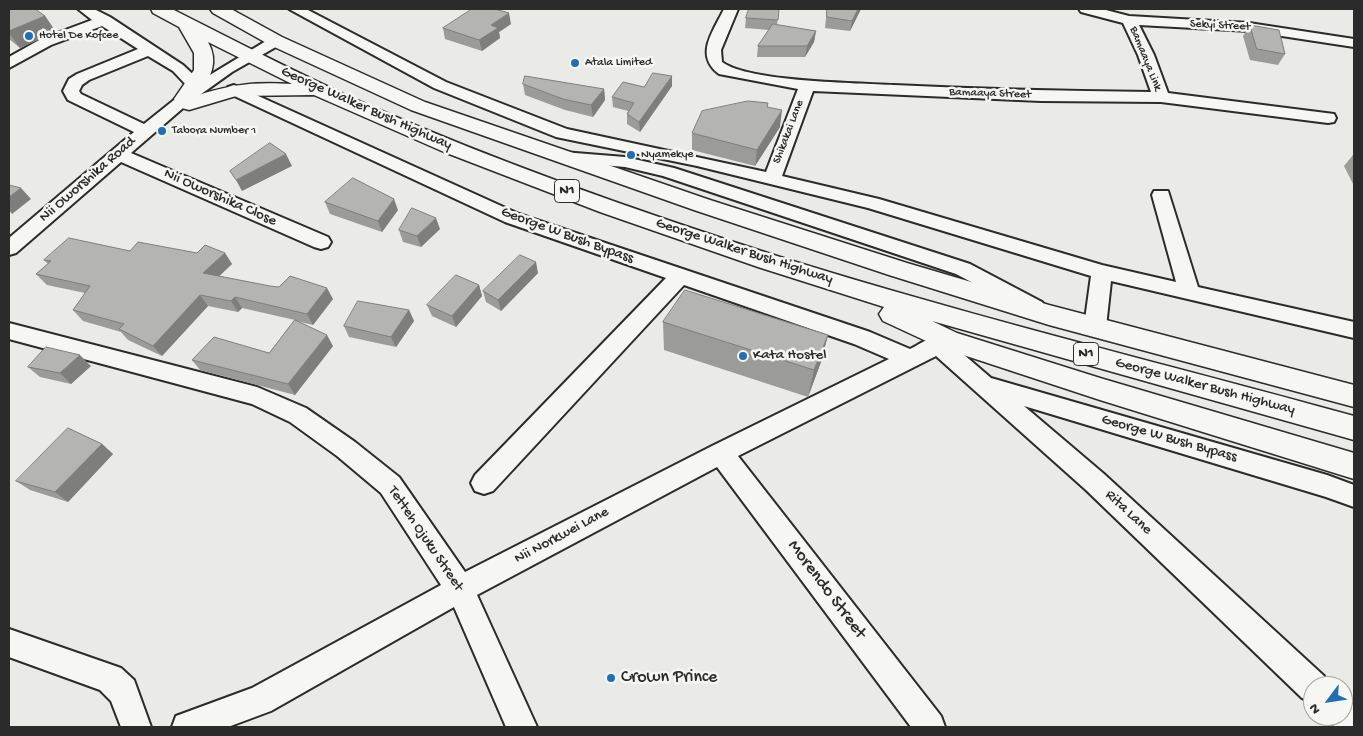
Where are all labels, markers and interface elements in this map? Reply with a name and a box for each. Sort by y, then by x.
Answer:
street label: Sekyi Street [1189,17,1251,35]
street label: Bamaaya Link [1126,25,1164,93]
place label: Hotel De Kofcee [39,29,118,43]
marker: Hotel De Kofcee [23,30,35,42]
place label: Atala Limited [585,56,652,70]
marker: Atala Limited [569,57,581,69]
street label: George Walker Bush Highway [278,63,454,155]
street label: Bamaaya Street [949,85,1031,103]
street label: Shikakai Lane [770,98,808,166]
place label: Tabora Number 1 [172,124,256,138]
marker: Tabora Number 1 [156,125,168,137]
street label: Nii Oworshika Road [36,133,140,227]
place label: Nyamekye [641,148,694,162]
marker: Nyamekye [625,149,637,161]
street label: Nii Oworshika Close [161,165,279,231]
road number: N1 [554,180,580,202]
street label: George W Bush Bypass [498,204,636,268]
street label: George Walker Bush Highway [653,215,835,289]
road number: N1 [1074,342,1098,366]
place label: Kata Hostel [753,347,827,365]
marker: Kata Hostel [737,350,749,362]
street label: George Walker Bush Highway [1113,354,1297,420]
street label: George W Bush Bypass [1099,411,1239,467]
street label: Tetteh Ojuku Street [383,483,467,595]
street label: Rita Lane [1101,487,1155,539]
street label: Nii Norkwei Lane [512,504,612,568]
street label: Morendo Street [782,536,870,644]
place label: Crown Prince [621,667,717,689]
marker: Crown Prince [605,672,617,684]
north arrow [1303,676,1353,726]
text: N [1306,700,1325,717]

